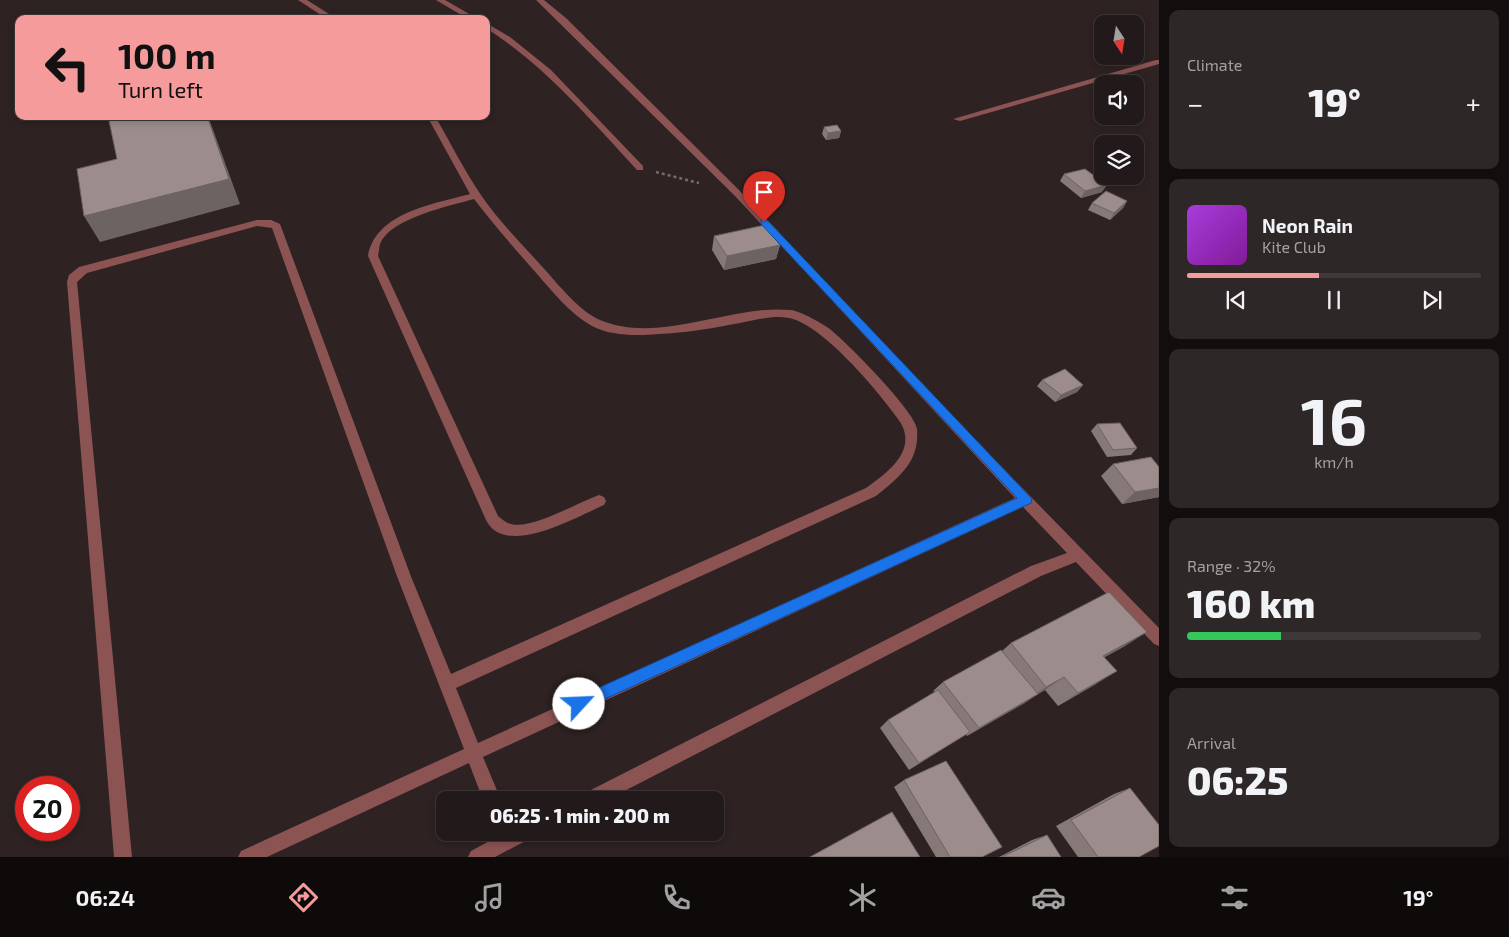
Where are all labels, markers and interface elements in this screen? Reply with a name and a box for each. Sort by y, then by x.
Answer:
north arrow [1094,15,1144,65]
map controls [1094,15,1144,185]
text: 100 m [118,34,216,76]
icon: left [35,35,100,100]
text: Climate [1187,55,1242,74]
button: sound [1094,75,1144,125]
text: Turn left [118,76,203,102]
text: 19° [1308,79,1361,125]
text: − [1187,86,1203,120]
text: + [1466,86,1481,120]
button: layers [1094,135,1144,185]
pin [743,171,785,222]
icon: arrive [750,178,778,206]
text: Neon Rain [1262,214,1353,237]
text: Kite Club [1262,237,1326,256]
icon: previous [1222,286,1250,314]
icon: pause [1320,286,1348,314]
icon: next [1418,286,1446,314]
text: 16 [1301,380,1367,458]
text: km/h [1314,452,1354,471]
text: Range · 32% [1187,556,1276,575]
text: 160 km [1187,580,1315,626]
position arrow [552,677,604,729]
text: Arrival [1187,733,1236,752]
text: 06:25 [1187,757,1288,803]
speed limit sign: 20 [15,776,80,841]
text: 06:25 · 1 min · 200 m [490,804,670,827]
icon: directions [286,880,321,915]
icon: music [472,880,507,915]
icon: phone [659,880,694,915]
icon: climate [845,880,880,915]
icon: car [1031,880,1066,915]
icon: filters [1217,880,1252,915]
text: 06:24 [76,884,135,910]
text: 19° [1403,884,1433,910]

